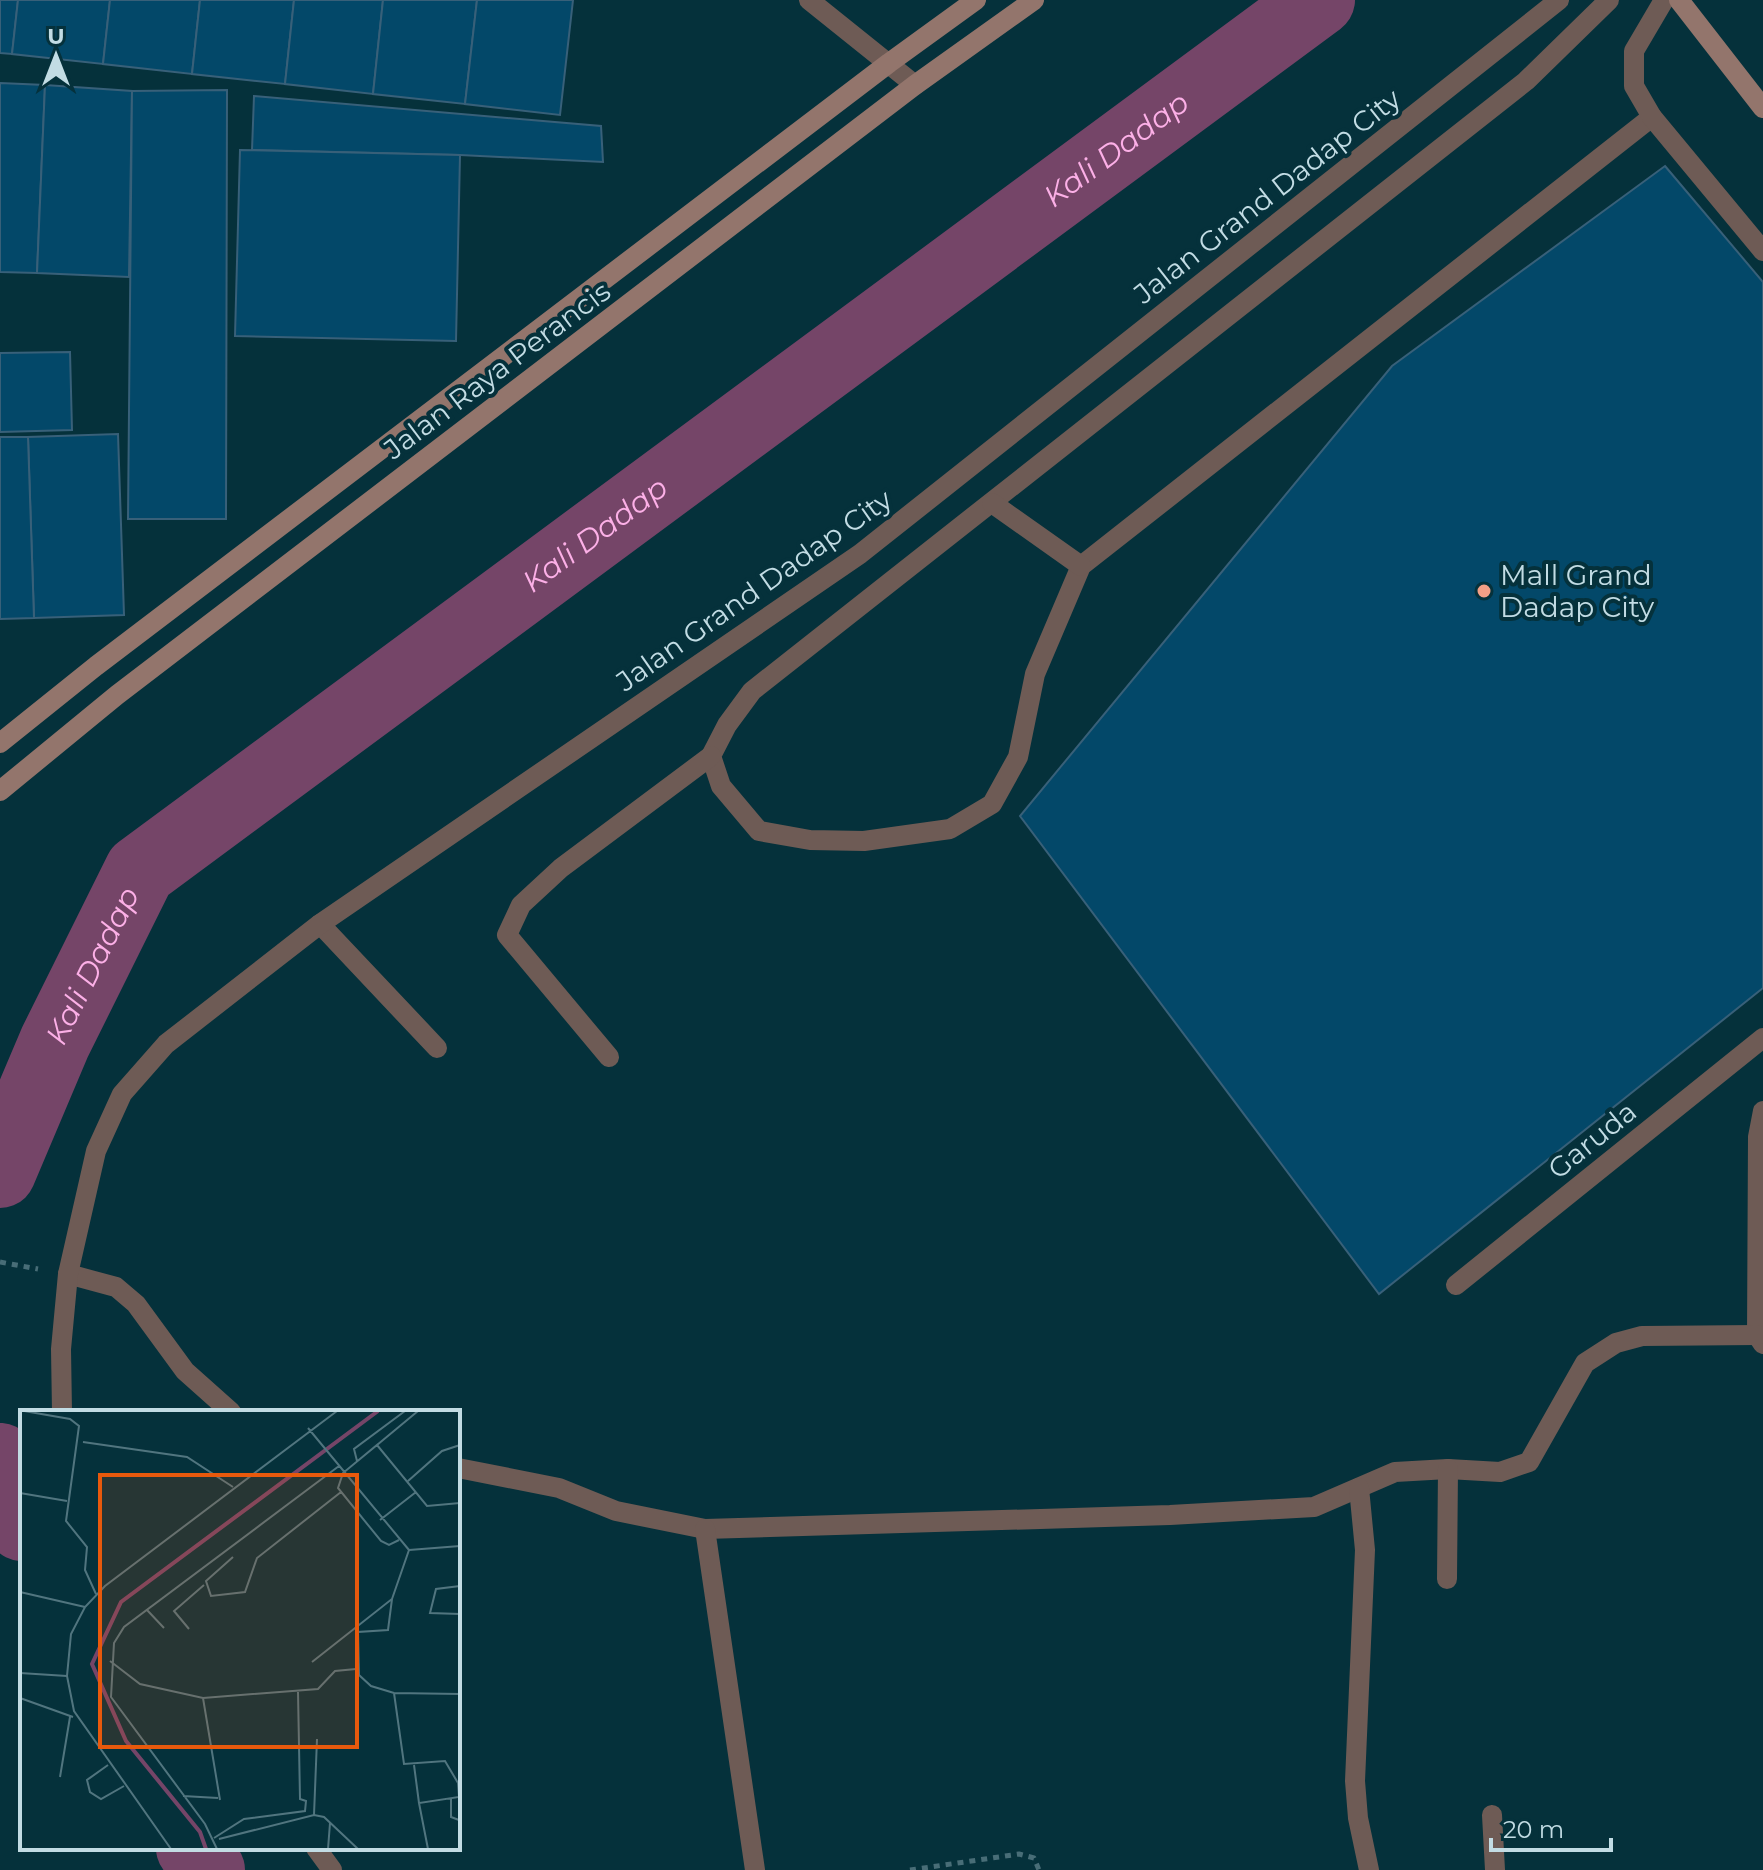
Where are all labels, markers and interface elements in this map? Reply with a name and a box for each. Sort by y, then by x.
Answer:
north arrow [16,16,96,96]
text: U [47,23,65,50]
street label: Jalan Grand Dadap City [1126,81,1408,311]
water label: Kali Dadap [1036,84,1196,215]
street label: Jalan Raya Perancis [376,274,617,467]
water label: Kali Dadap [515,469,675,600]
street label: Jalan Grand Dadap City [609,481,899,699]
place label: Mall Grand Dadap City [1500,558,1655,624]
marker: Mall Grand Dadap City [1475,582,1493,600]
water label: Kali Dadap [38,881,147,1051]
street label: Garuda [1541,1094,1643,1186]
inset map [20,1410,460,1850]
scale bar [1491,1802,1611,1852]
text: 20 m [1503,1815,1564,1844]

